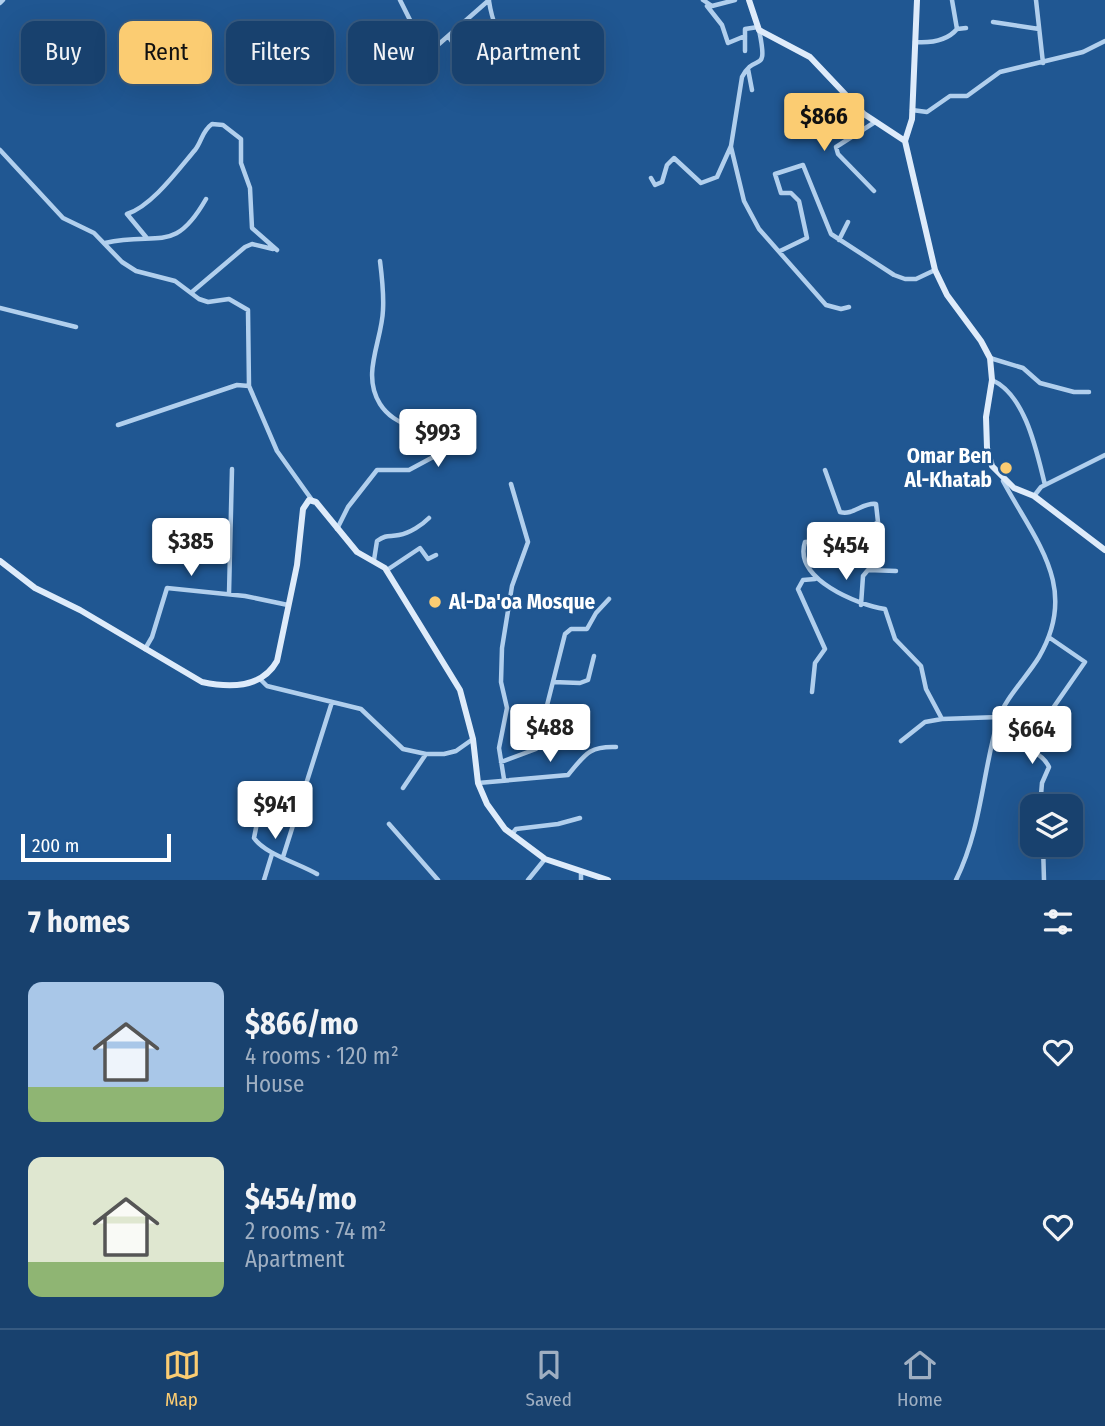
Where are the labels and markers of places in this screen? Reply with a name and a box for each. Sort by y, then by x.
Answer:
pin: $866 [783,94,865,153]
pin: $993 [397,410,479,469]
place label: Omar Ben Al-Khatab [904,443,992,493]
marker: Omar Ben Al-Khatab [998,460,1014,476]
pin: $385 [150,518,232,578]
pin: $454 [805,522,887,582]
place label: Al-Da'oa Mosque [448,589,596,615]
marker: Al-Da'oa Mosque [427,594,443,610]
pin: $488 [509,704,591,764]
pin: $664 [991,706,1073,766]
pin: $941 [234,782,316,841]

